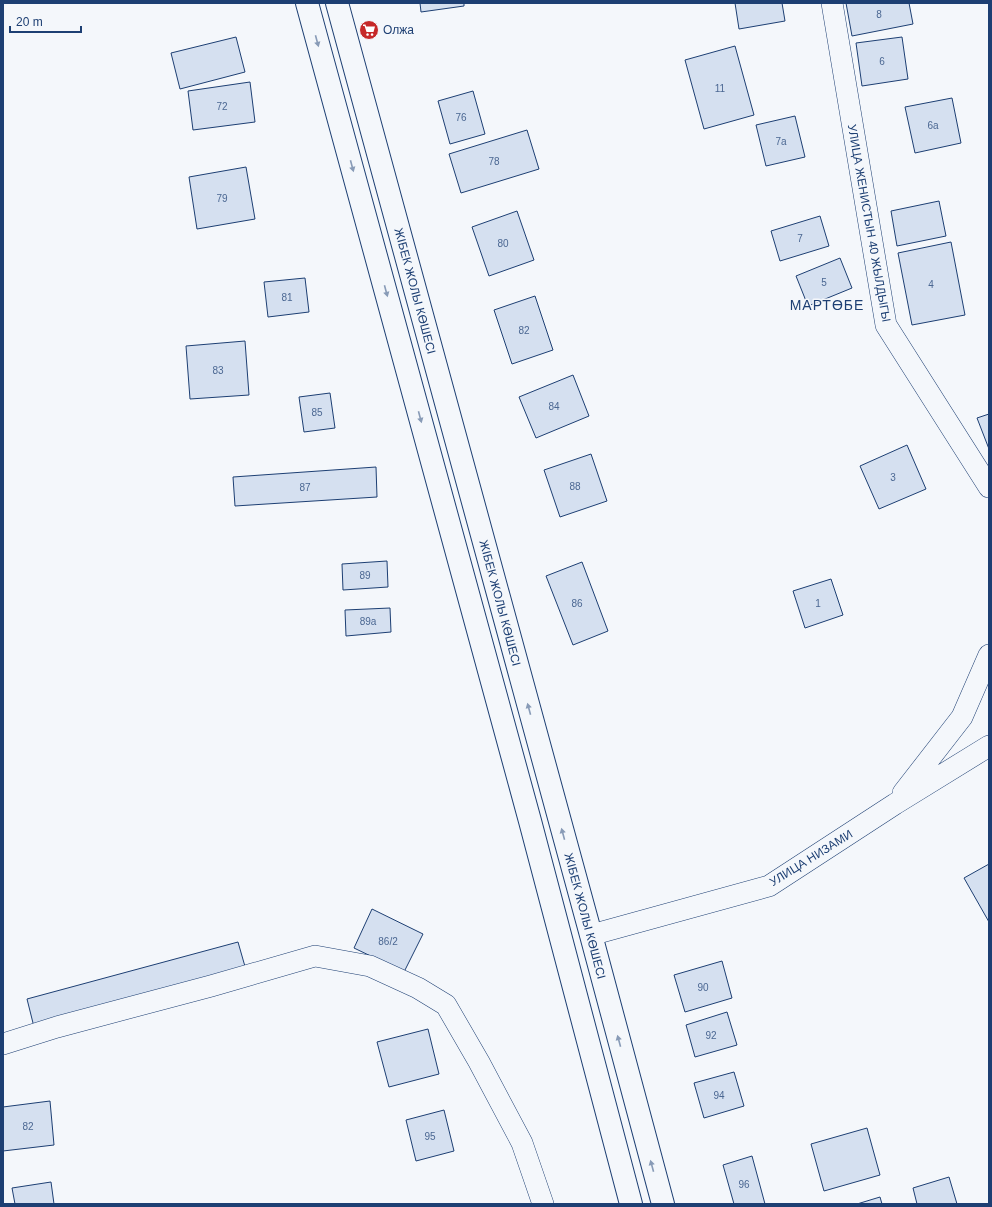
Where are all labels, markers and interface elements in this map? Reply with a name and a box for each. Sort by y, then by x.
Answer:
scale bar [10,8,81,34]
house number: 8 [876,9,882,20]
text: 20 m [16,15,43,29]
supermarket icon: Олжа [358,19,380,41]
place label: Олжа [383,23,414,37]
one-way arrow [315,34,321,47]
house number: 6 [879,56,885,67]
house number: 11 [715,83,726,94]
house number: 72 [216,101,228,112]
house number: 76 [455,112,467,123]
house number: 6а [927,120,939,131]
street label: УЛИЦА ЖЕНИСТЫН 40 ЖЫЛДЫГЫ [845,123,893,323]
house number: 7а [775,136,787,147]
house number: 78 [488,156,500,167]
one-way arrow [349,160,355,172]
house number: 79 [216,193,228,204]
street label: ЖІБЕК ЖОЛЫ КӨШЕСІ [391,227,439,355]
house number: 7 [797,233,803,244]
house number: 80 [497,238,509,249]
house number: 5 [821,277,827,288]
house number: 4 [928,279,934,290]
one-way arrow [383,286,389,298]
house number: 81 [281,292,293,303]
district label: МАРТӨБЕ [790,297,864,313]
house number: 82 [518,325,530,336]
house number: 83 [212,365,224,376]
house number: 84 [548,401,560,412]
house number: 85 [311,407,323,418]
one-way arrow [417,411,423,423]
house number: 3 [890,472,896,483]
house number: 88 [569,481,581,492]
house number: 87 [299,482,311,493]
street label: ЖІБЕК ЖОЛЫ КӨШЕСІ [476,539,524,667]
house number: 89 [359,570,371,581]
house number: 86 [571,598,583,609]
house number: 1 [815,598,821,609]
house number: 89а [360,616,377,627]
one-way arrow [526,702,532,714]
street label: УЛИЦА НИЗАМИ [767,827,855,889]
one-way arrow [560,828,566,840]
street label: ЖІБЕК ЖОЛЫ КӨШЕСІ [561,852,609,980]
house number: 86/2 [378,936,398,947]
house number: 90 [697,982,709,993]
house number: 92 [705,1030,717,1041]
one-way arrow [616,1034,622,1046]
house number: 94 [713,1090,725,1101]
house number: 82 [22,1121,34,1132]
house number: 95 [424,1131,436,1142]
one-way arrow [649,1160,655,1173]
house number: 96 [738,1179,750,1190]

